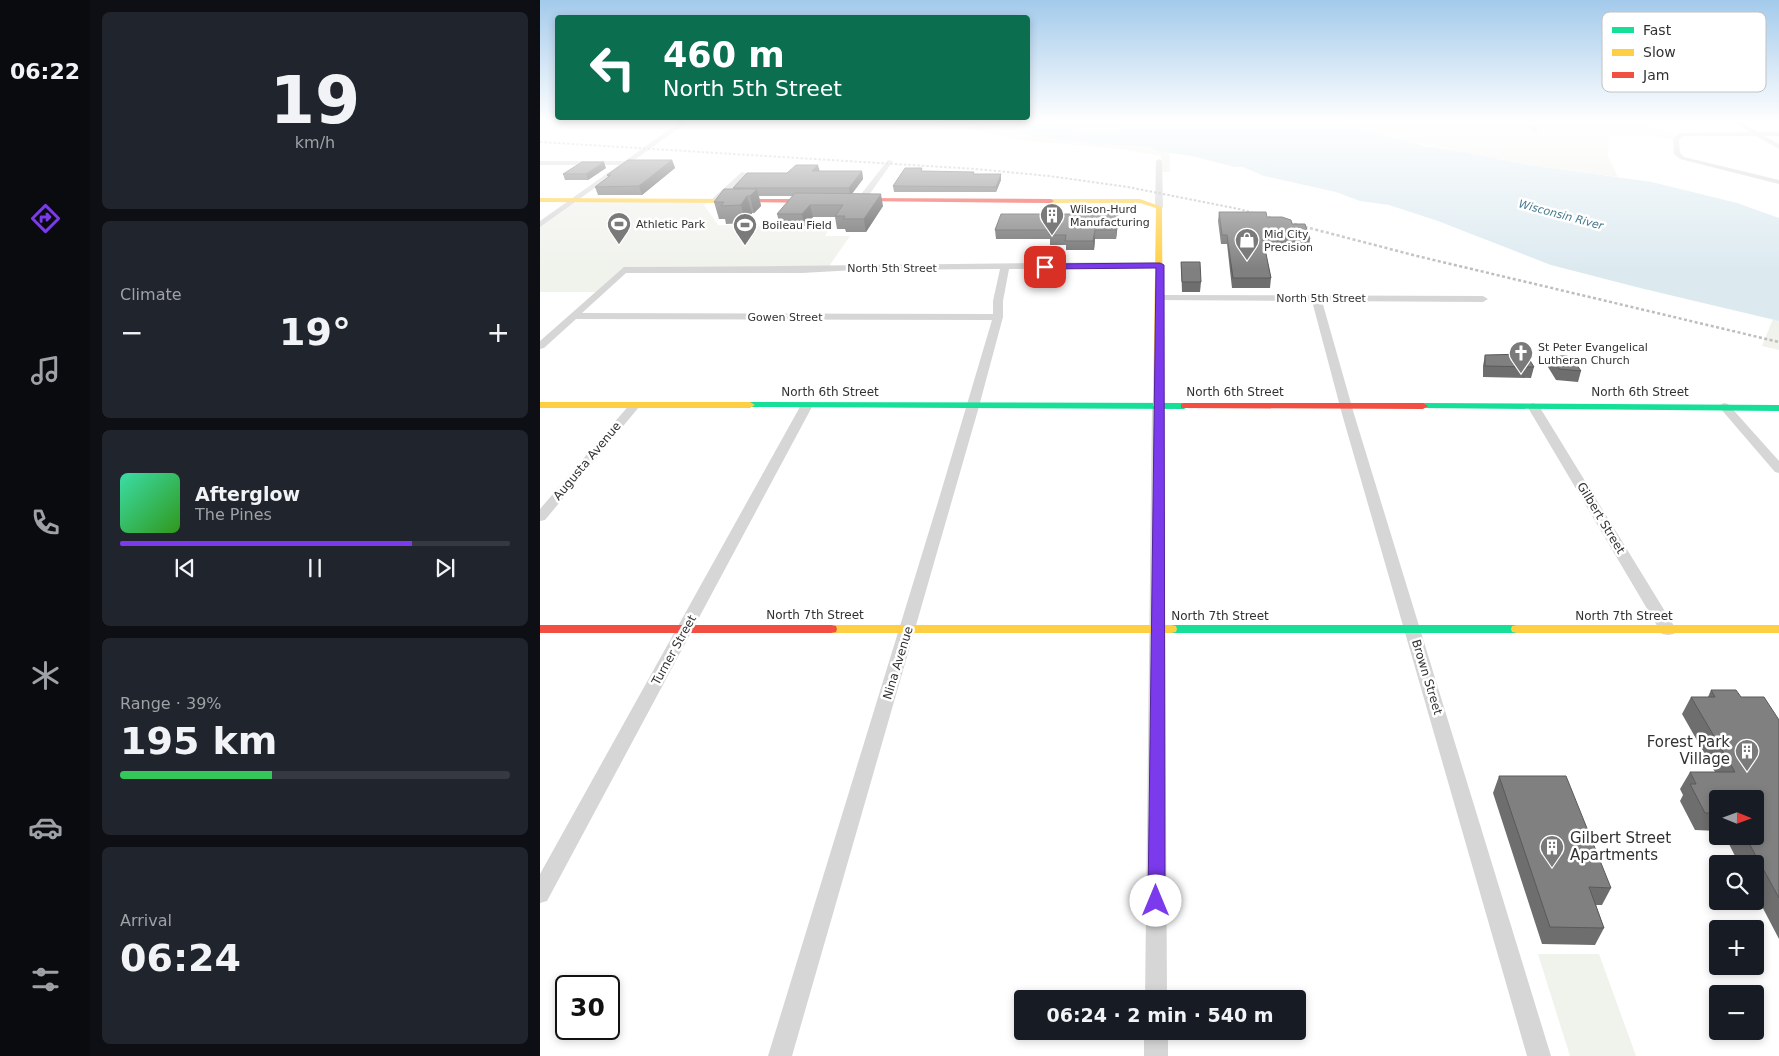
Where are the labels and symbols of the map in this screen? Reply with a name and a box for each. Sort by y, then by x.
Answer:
legend [1602,12,1766,92]
text: Fast [1643,22,1672,38]
text: Slow [1643,44,1676,60]
text: Jam [1642,67,1669,83]
water label: Wisconsin River [1517,197,1606,233]
building icon: Wilson-Hurd Manufacturing [1039,202,1065,236]
place label: Wilson-Hurd Manufacturing [1070,203,1150,229]
sports icon: Athletic Park [606,211,632,245]
sports icon: Boileau Field [732,212,758,246]
place label: Athletic Park [636,218,706,231]
place label: Boileau Field [762,219,832,232]
shop icon: Mid City Precision [1234,227,1260,261]
place label: Mid City Precision [1264,228,1313,254]
pin [1024,246,1066,288]
street label: North 5th Street [847,262,937,275]
street label: North 5th Street [1276,292,1366,305]
street label: Gowen Street [748,311,823,324]
church icon: St Peter Evangelical Lutheran Church [1508,340,1534,374]
place label: St Peter Evangelical Lutheran Church [1538,341,1648,367]
street label: North 6th Street [781,385,879,399]
street label: North 6th Street [1186,385,1284,399]
street label: North 6th Street [1591,385,1689,399]
street label: Augusta Avenue [550,419,624,503]
street label: Gilbert Street [1574,480,1628,557]
street label: North 7th Street [766,608,864,622]
street label: North 7th Street [1171,609,1269,623]
street label: North 7th Street [1575,609,1673,623]
street label: Turner Street [648,612,699,688]
street label: Nina Avenue [880,625,916,701]
street label: Brown Street [1409,638,1445,717]
place label: Forest Park Village [1647,733,1730,768]
building icon: Forest Park Village [1734,738,1760,772]
north arrow [1709,790,1764,845]
place label: Gilbert Street Apartments [1570,829,1671,864]
building icon: Gilbert Street Apartments [1539,834,1565,868]
position arrow [1129,874,1181,926]
speed limit sign: 30 [555,975,620,1040]

